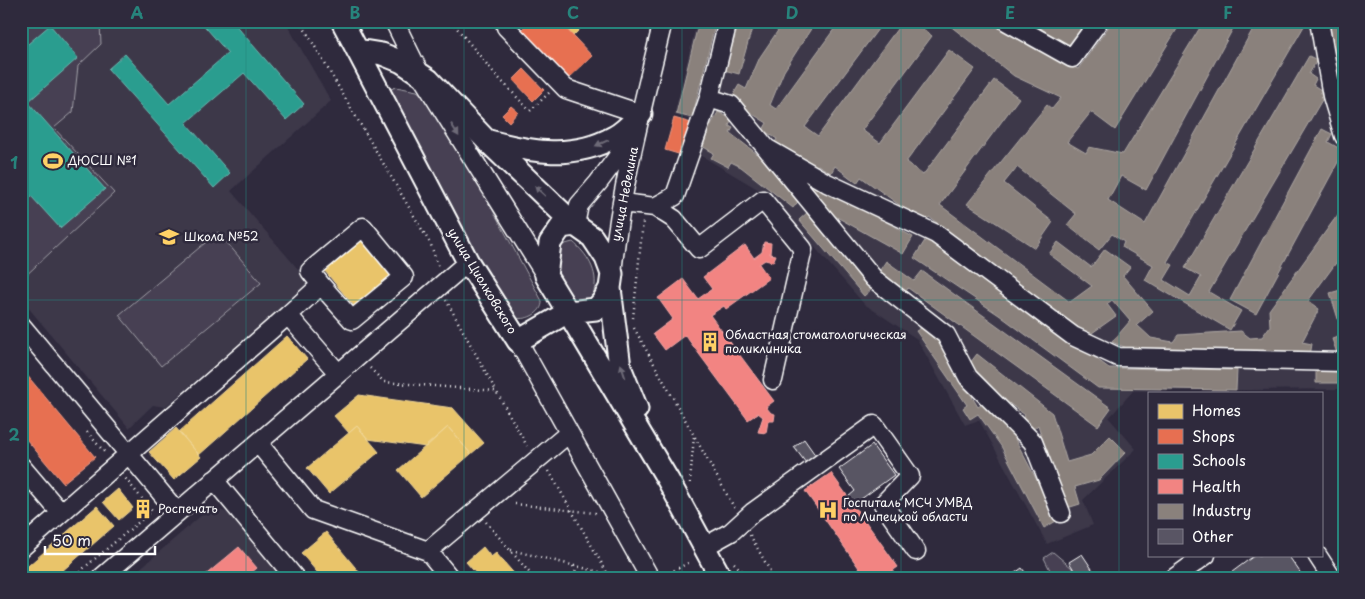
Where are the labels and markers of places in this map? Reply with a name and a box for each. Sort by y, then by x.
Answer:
sports icon: ДЮСШ №1 [42,150,64,172]
place label: ДЮСШ №1 [67,151,137,169]
school or university icon: Школа №52 [158,226,180,248]
place label: Школа №52 [184,227,258,245]
place label: Областная стоматологическая поликлиника [725,325,907,357]
building icon: Областная стоматологическая поликлиника [699,331,721,353]
place label: Госпиталь МСЧ УМВД по Липецкой области [843,493,972,525]
building icon: Роспечать [132,498,154,520]
place label: Роспечать [158,499,218,517]
hospital icon: Госпиталь МСЧ УМВД по Липецкой области [817,499,839,521]

